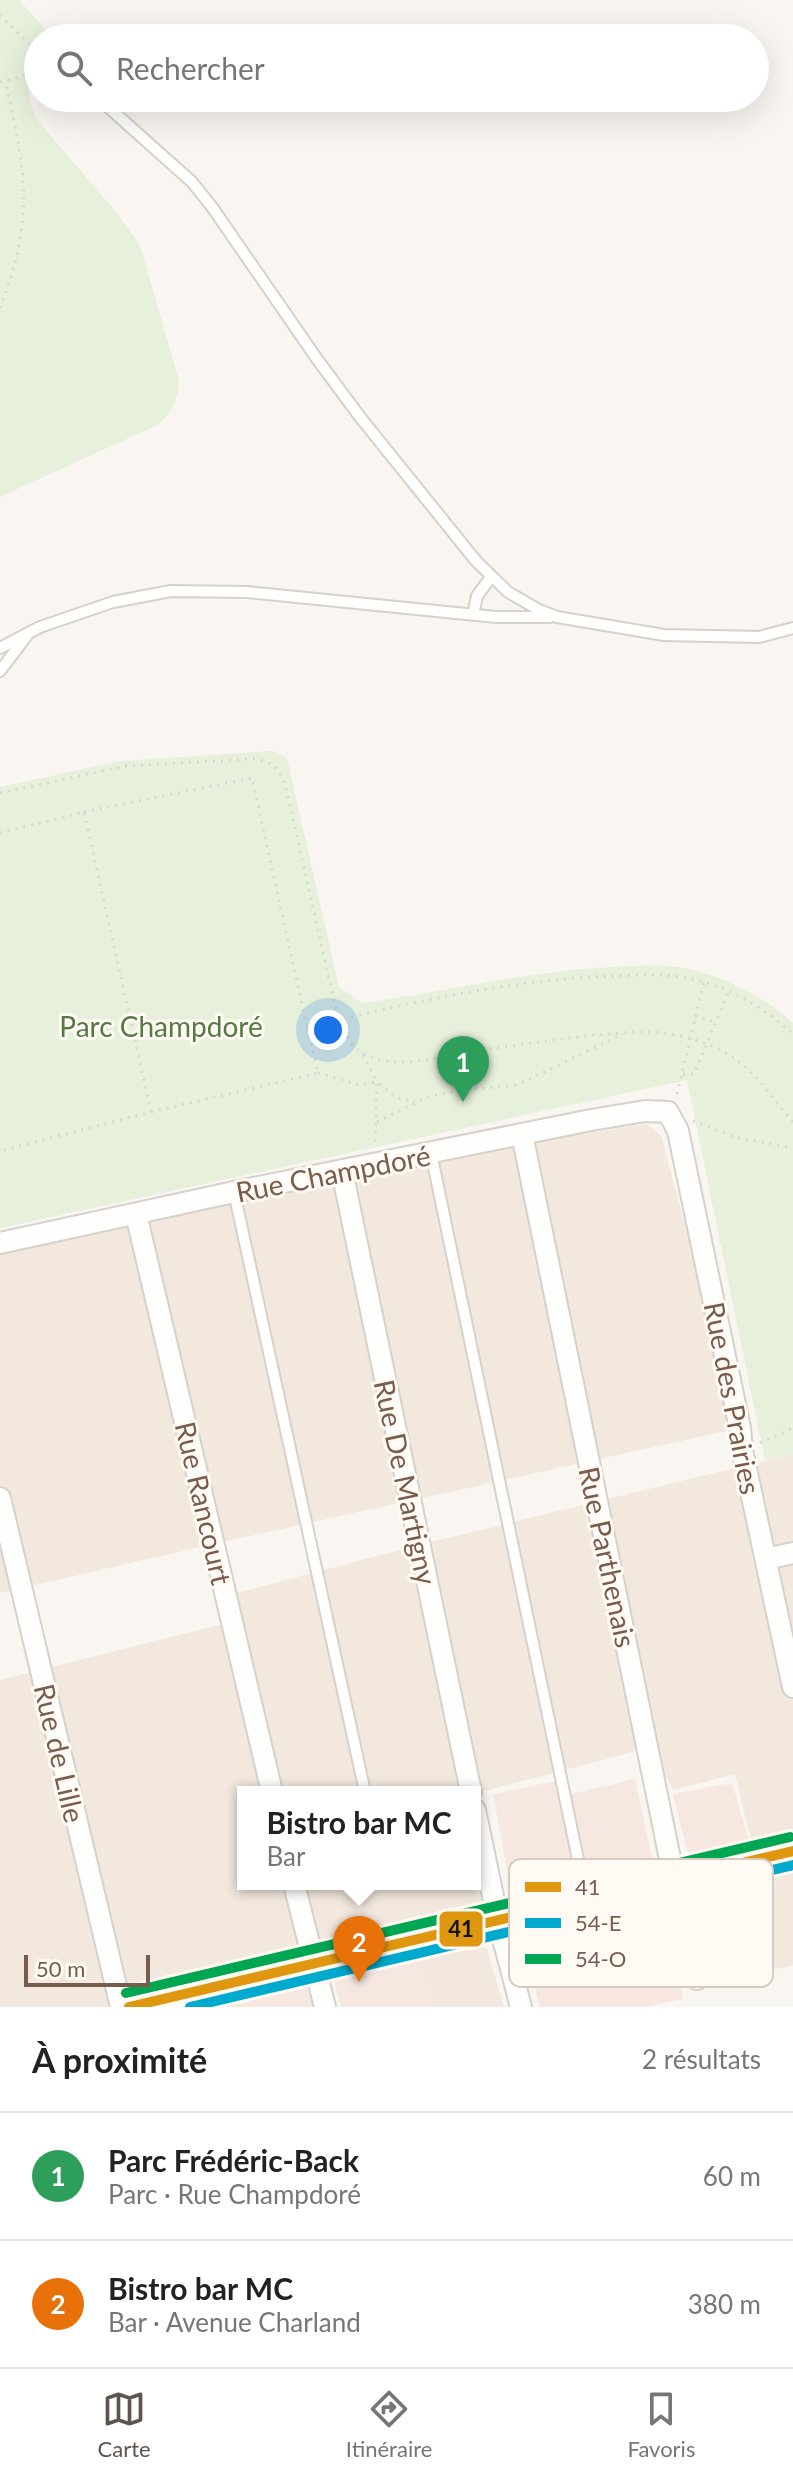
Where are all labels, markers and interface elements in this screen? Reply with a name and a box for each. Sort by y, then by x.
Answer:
search box [24,24,769,112]
icon: search [52,46,96,90]
text: Rechercher [116,50,265,86]
park label: Parc Champdoré [59,1009,263,1043]
your location [308,1010,348,1050]
pin: 1 [437,1036,489,1102]
street label: Rue Champdoré [233,1137,433,1209]
street label: Rue des Prairies [698,1299,768,1497]
street label: Rue De Martigny [368,1376,444,1588]
street label: Rue Rancourt [169,1418,239,1588]
street label: Rue Parthenais [572,1464,644,1650]
street label: Rue de Lille [28,1680,92,1826]
popup [237,1786,481,1890]
text: Bistro bar MC [266,1804,452,1840]
text: Bar [266,1840,305,1872]
legend [509,1859,773,1987]
text: 41 [575,1873,601,1900]
text: 54-E [575,1909,621,1936]
line badge: 41 [438,1910,484,1948]
text: 41 [448,1915,474,1942]
pin: 2 [333,1916,385,1982]
text: 54-O [575,1945,626,1972]
scale bar [24,1951,150,1987]
text: 50 m [36,1955,85,1982]
text: À proximité [32,2039,207,2080]
text: 2 résultats [642,2043,761,2075]
text: Parc Frédéric-Back [108,2142,359,2178]
text: 1 [50,2160,66,2192]
text: 60 m [703,2160,761,2192]
text: Parc · Rue Champdoré [108,2178,361,2210]
text: Bistro bar MC [108,2270,293,2306]
text: 2 [50,2288,66,2320]
text: 380 m [688,2288,761,2320]
text: Bar · Avenue Charland [108,2306,361,2338]
tab: Carte [98,2387,151,2462]
tab: Itinéraire [346,2387,432,2462]
tab: Favoris [628,2387,695,2462]

